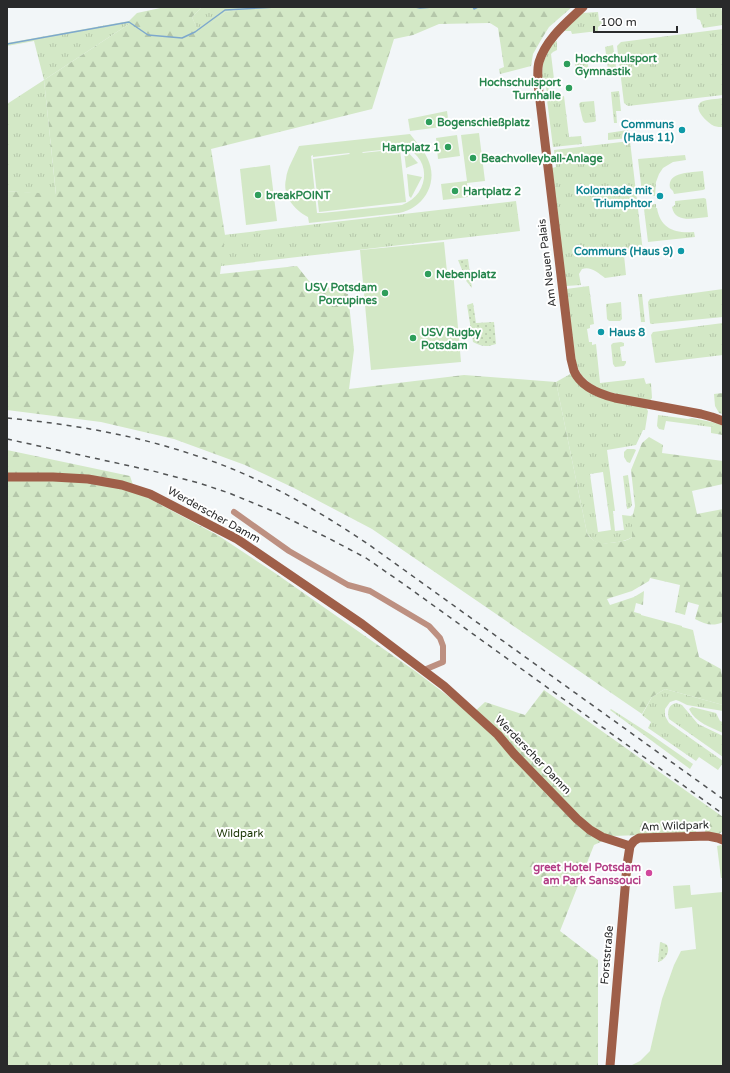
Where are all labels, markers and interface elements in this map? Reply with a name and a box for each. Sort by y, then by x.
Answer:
scale bar [594,8,677,34]
text: 100 m [600,15,637,29]
place label: Hochschulsport Gymnastik [575,52,658,79]
marker: Hochschulsport Gymnastik [562,59,572,69]
place label: Hochschulsport Turnhalle [479,76,562,102]
marker: Hochschulsport Turnhalle [564,83,574,93]
place label: Bogenschießplatz [437,116,531,130]
marker: Bogenschießplatz [424,117,434,127]
place label: Communs (Haus 11) [621,118,675,144]
marker: Communs (Haus 11) [677,125,687,135]
place label: Hartplatz 1 [382,141,440,155]
marker: Hartplatz 1 [443,142,453,152]
place label: Beachvolleyball-Anlage [481,152,603,166]
marker: Beachvolleyball-Anlage [468,153,478,163]
place label: Kolonnade mit Triumphtor [576,184,653,211]
place label: Hartplatz 2 [463,185,521,199]
marker: Hartplatz 2 [450,186,460,196]
place label: breakPOINT [266,189,331,202]
marker: breakPOINT [253,190,263,200]
marker: Kolonnade mit Triumphtor [655,191,665,201]
street label: Am Neuen Palais [535,218,559,308]
place label: Communs (Haus 9) [574,245,674,258]
marker: Communs (Haus 9) [676,246,686,256]
place label: Nebenplatz [436,268,497,282]
marker: Nebenplatz [423,269,433,279]
place label: USV Potsdam Porcupines [305,281,378,308]
marker: USV Potsdam Porcupines [380,288,390,298]
place label: USV Rugby Potsdam [421,326,481,352]
place label: Haus 8 [609,326,645,339]
marker: Haus 8 [596,327,606,337]
marker: USV Rugby Potsdam [408,333,418,343]
street label: Werderscher Damm [165,484,263,546]
street label: Werderscher Damm [492,713,574,797]
street label: Am Wildpark [641,818,709,834]
park label: Wildpark [217,827,263,840]
place label: greet Hotel Potsdam am Park Sanssouci [533,861,641,887]
marker: greet Hotel Potsdam am Park Sanssouci [644,868,654,878]
street label: Forststraße [598,925,616,985]

